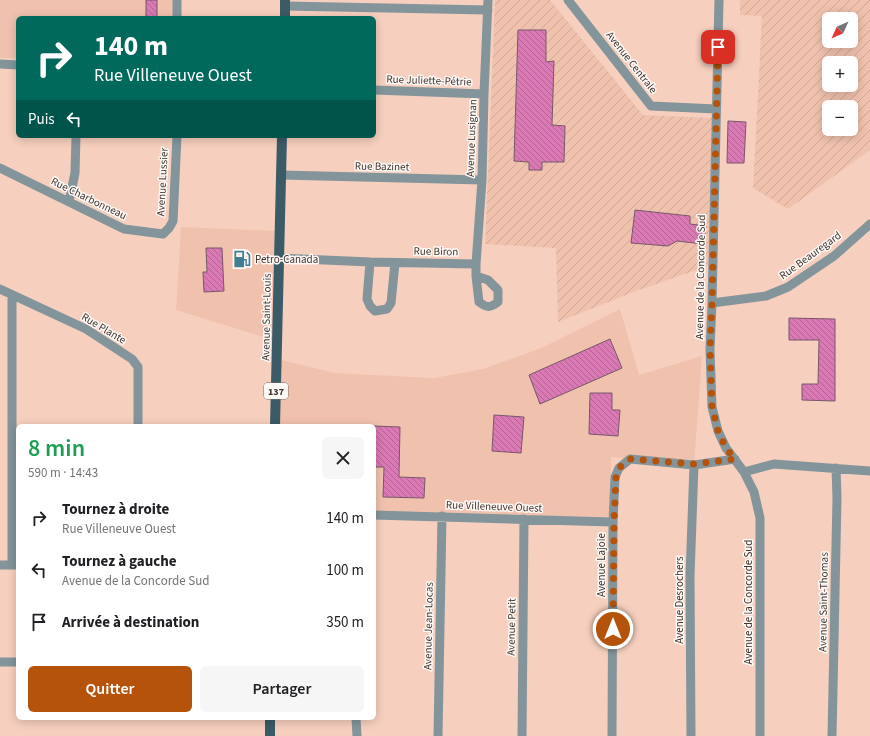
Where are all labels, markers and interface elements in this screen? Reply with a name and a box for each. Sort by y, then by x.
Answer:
north arrow [822,12,858,48]
map controls [822,12,858,136]
text: 140 m [94,26,168,66]
street label: Avenue Centrale [603,28,661,97]
pin [701,30,735,64]
icon: right [28,32,80,84]
icon: arrive [707,36,729,58]
button: + [822,56,858,92]
text: Rue Villeneuve Ouest [94,63,252,88]
street label: Rue Juliette-Pétrie [386,72,472,89]
street label: Avenue Lusignan [463,99,480,177]
button: − [822,100,858,136]
icon: left [63,108,85,130]
text: Puis [28,109,55,130]
street label: Avenue Lussier [153,147,172,217]
street label: Rue Bazinet [355,159,410,174]
street label: Rue Charbonneau [48,174,129,223]
street label: Avenue de la Concorde Sud [692,214,709,340]
street label: Rue Beauregard [776,228,844,283]
street label: Rue Biron [413,244,459,259]
fuel station icon: Petro-Canada [232,249,252,269]
place label: Petro-Canada [255,252,318,267]
street label: Avenue Saint-Louis [258,273,275,361]
street label: Rue Plante [79,309,129,348]
road number: 137 [264,383,288,399]
text: 8 min [28,431,85,466]
button: close [322,437,364,479]
text: 590 m · 14:43 [28,464,98,482]
street label: Rue Villeneuve Ouest [446,497,543,516]
text: Tournez à droite [62,499,169,520]
icon: right [28,507,50,529]
text: 140 m [326,508,364,529]
text: Rue Villeneuve Ouest [62,520,176,538]
street label: Avenue Lajoie [594,533,609,597]
street label: Avenue de la Concorde Sud [741,540,756,664]
text: Tournez à gauche [62,551,177,572]
street label: Avenue Saint-Thomas [815,552,832,652]
street label: Avenue Desrochers [672,556,687,644]
icon: left [28,559,50,581]
text: 100 m [326,560,364,581]
text: Avenue de la Concorde Sud [62,572,210,590]
street label: Avenue Jean-Locas [420,582,437,670]
street label: Avenue Petit [503,598,520,656]
position arrow [592,608,634,650]
icon: arrive [28,611,50,633]
text: Arrivée à destination [62,612,199,633]
text: 350 m [326,612,364,633]
button: Quitter [28,666,192,712]
button: Partager [200,666,364,712]

